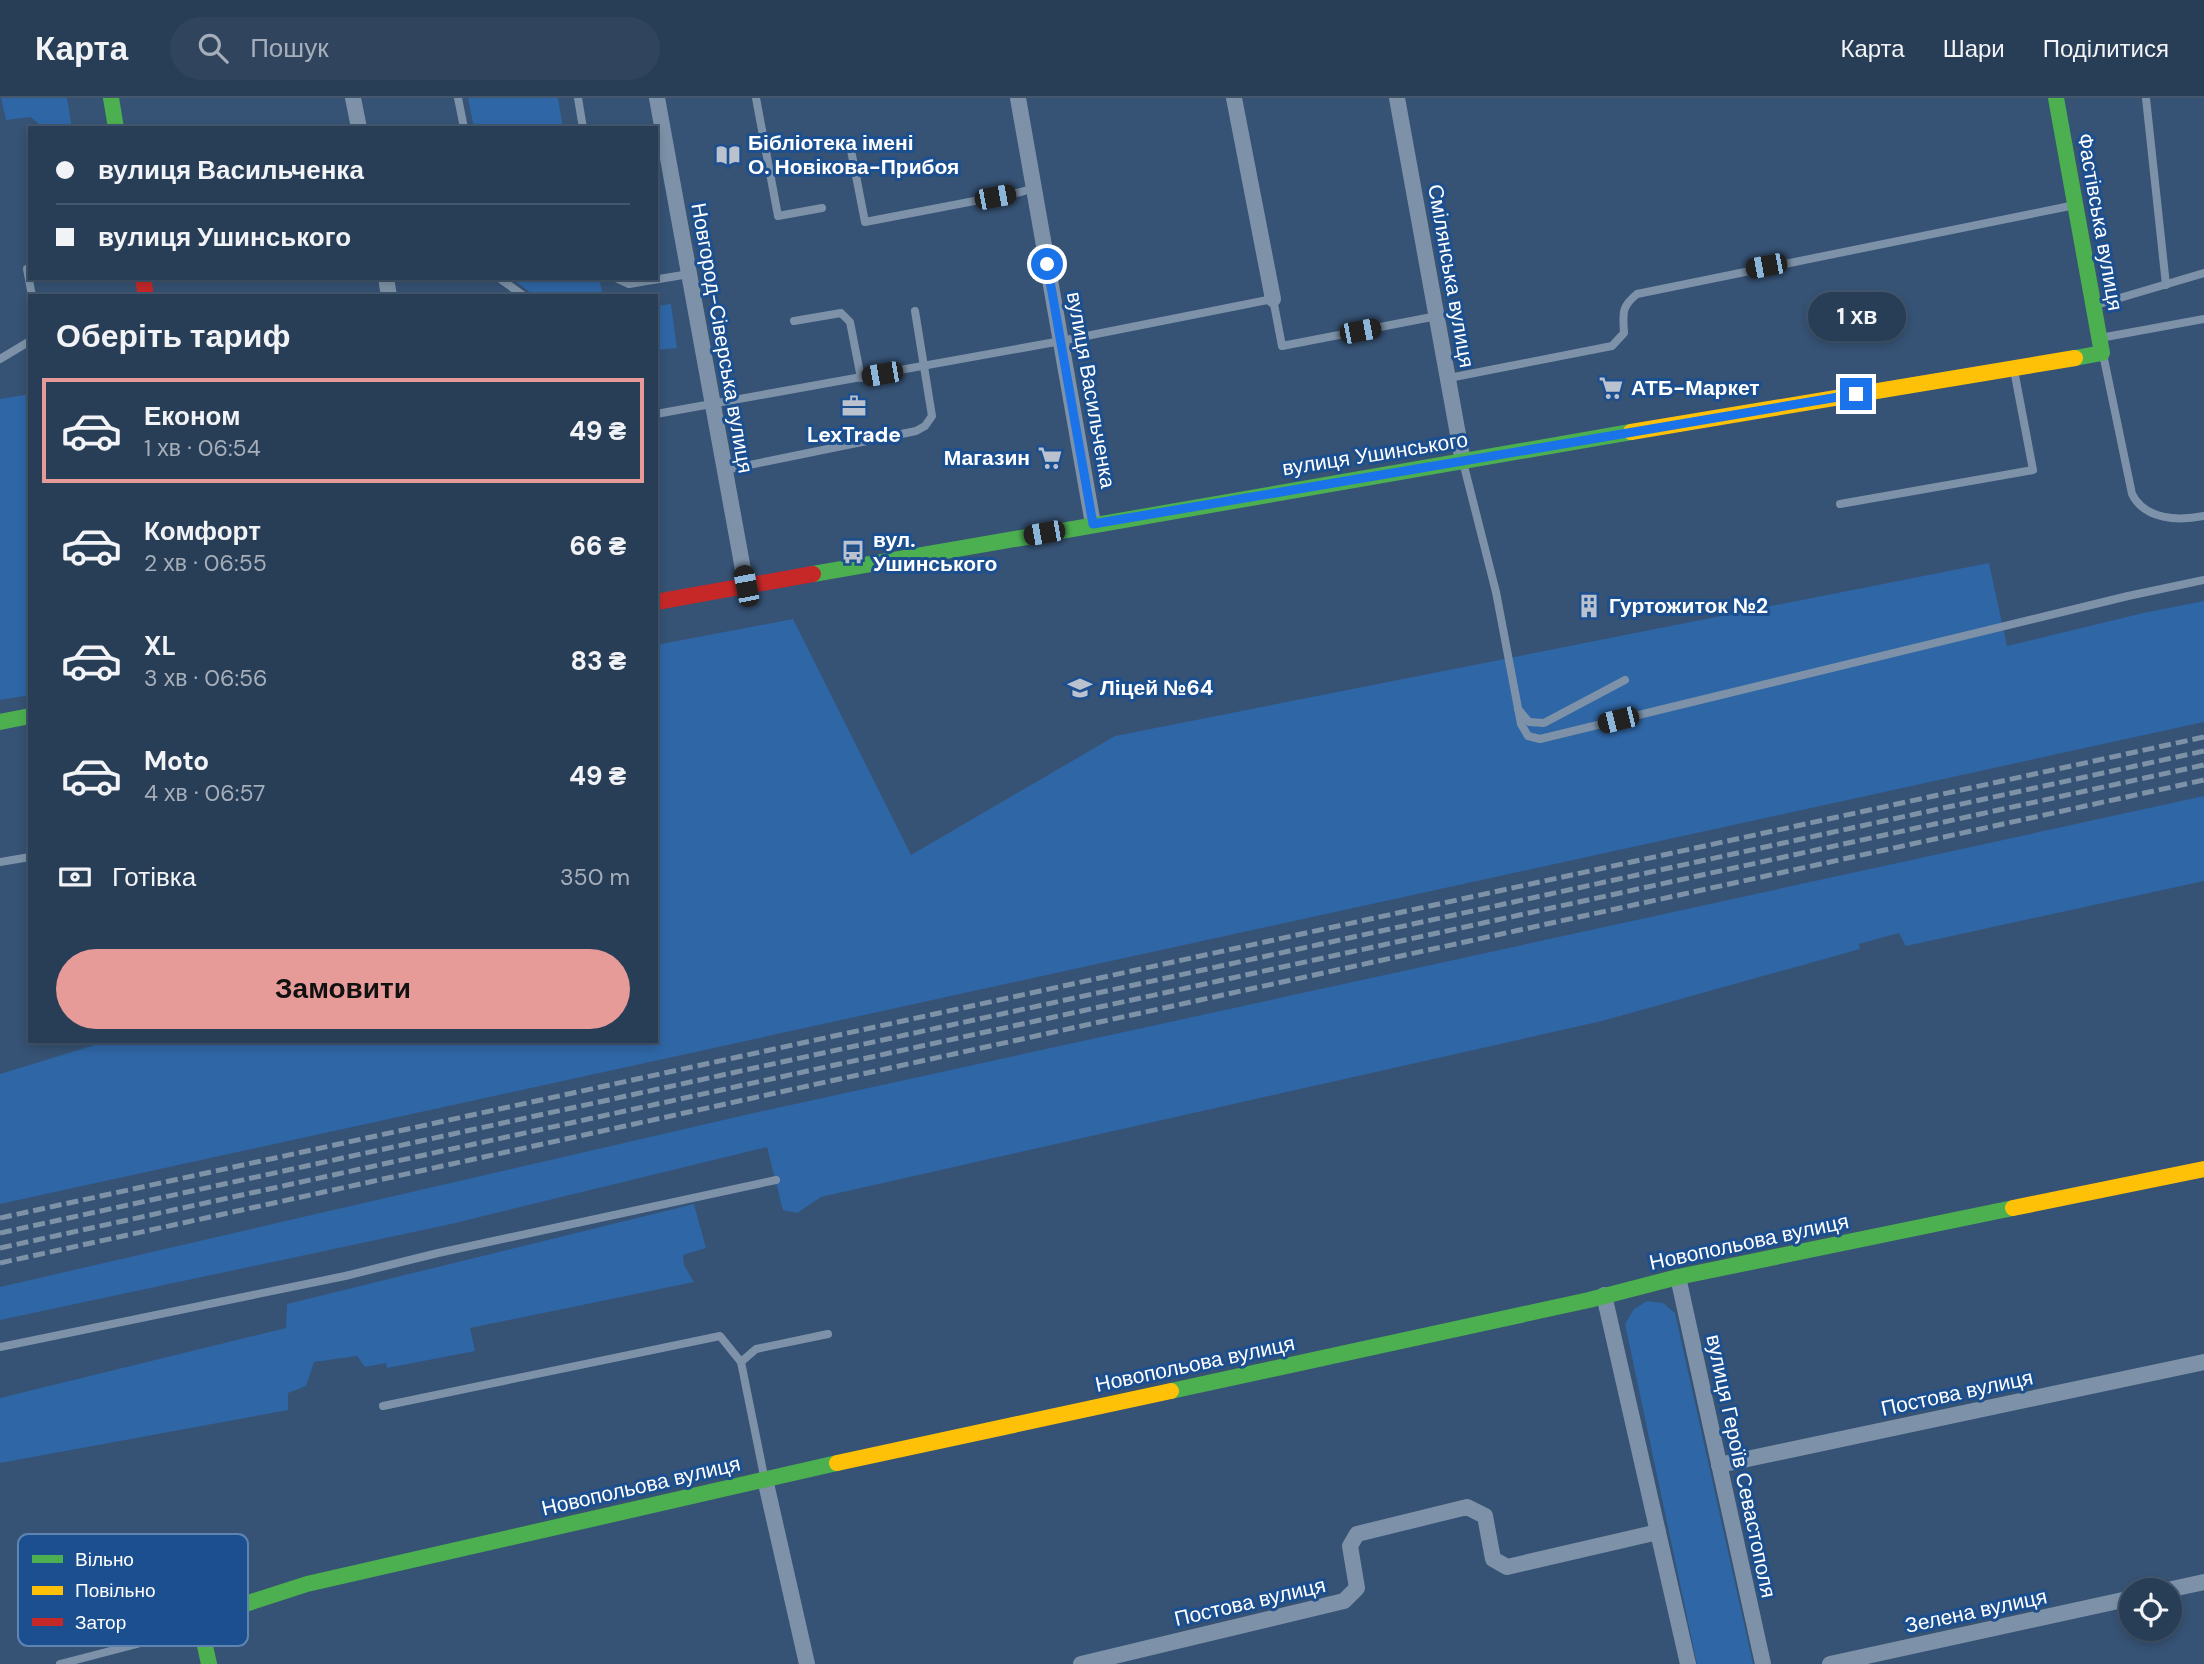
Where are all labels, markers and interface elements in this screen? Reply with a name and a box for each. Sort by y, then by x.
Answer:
search box [170,17,660,80]
text: Карта [35,27,128,70]
icon: search [194,29,232,67]
text: Пошук [250,31,329,65]
text: Карта [1840,33,1905,64]
text: Шари [1943,33,2005,64]
text: Поділитися [2043,33,2169,64]
place label: Бібліотека імені О. Новікова-Прибоя [748,129,959,181]
street label: Фастівська вулиця [2071,131,2129,313]
library icon: Бібліотека імені О. Новікова-Прибоя [714,141,742,169]
text: вулиця Васильченка [98,153,364,187]
street label: Смілянська вулиця [1421,182,1481,370]
car [973,183,1018,211]
street label: Новгород-Сіверська вулиця [684,201,760,475]
text: вулиця Ушинського [98,220,351,254]
route start [1031,248,1063,280]
car [1744,252,1789,280]
street label: вулиця Васильченка [1060,290,1122,491]
callout: 1 хв [1807,292,1905,342]
text: 1 хв [1837,301,1877,331]
text: Оберіть тариф [56,315,290,357]
car [1338,317,1383,345]
car [860,360,905,388]
supermarket icon: АТБ-Маркет [1597,374,1625,402]
place label: АТБ-Маркет [1631,374,1760,402]
route end [1840,378,1872,410]
office icon: LexTrade [840,392,868,420]
icon: car [60,399,123,462]
text: Економ [144,399,240,433]
text: 49 ₴ [569,414,626,448]
place label: LexTrade [807,421,901,449]
street label: вулиця Ушинського [1280,425,1470,483]
text: 1 хв · 06:54 [144,433,261,463]
place label: Магазин [944,444,1030,472]
supermarket icon: Магазин [1036,444,1064,472]
icon: car [60,514,123,577]
text: Комфорт [144,514,261,548]
car [1022,519,1067,547]
place label: вул. Ушинського [873,526,997,578]
text: 66 ₴ [570,529,626,563]
bus stop icon: вул. Ушинського [839,538,867,566]
text: 2 хв · 06:55 [144,548,267,578]
car [732,563,761,609]
building icon: Гуртожиток №2 [1575,592,1603,620]
place label: Гуртожиток №2 [1609,592,1768,620]
icon: car [60,629,123,692]
text: XL [144,629,176,663]
text: 83 ₴ [570,644,626,678]
text: 3 хв · 06:56 [144,663,268,693]
school or university icon: Ліцей №64 [1066,674,1094,702]
place label: Ліцей №64 [1100,674,1213,702]
car [1596,705,1641,735]
icon: car [60,744,123,807]
text: Moto [144,744,209,778]
text: 49 ₴ [569,759,626,793]
text: 4 хв · 06:57 [144,778,265,808]
icon: cash [56,858,94,896]
text: Готівка [112,860,196,894]
text: 350 m [560,862,630,892]
button: Замовити [56,949,630,1029]
street label: Новопольова вулиця [1647,1207,1851,1277]
street label: Новопольова вулиця [1093,1329,1297,1399]
street label: вулиця Героїв Севастополя [1699,1332,1783,1600]
street label: Постова вулиця [1878,1363,2036,1423]
street label: Новопольова вулиця [539,1450,743,1522]
legend [18,1534,248,1646]
text: Вільно [75,1547,134,1572]
street label: Постова вулиця [1172,1571,1328,1633]
text: Повільно [75,1578,156,1603]
map controls [2119,1578,2182,1641]
button: locate [2119,1578,2182,1641]
street label: Зелена вулиця [1902,1582,2050,1640]
text: Затор [75,1610,126,1635]

